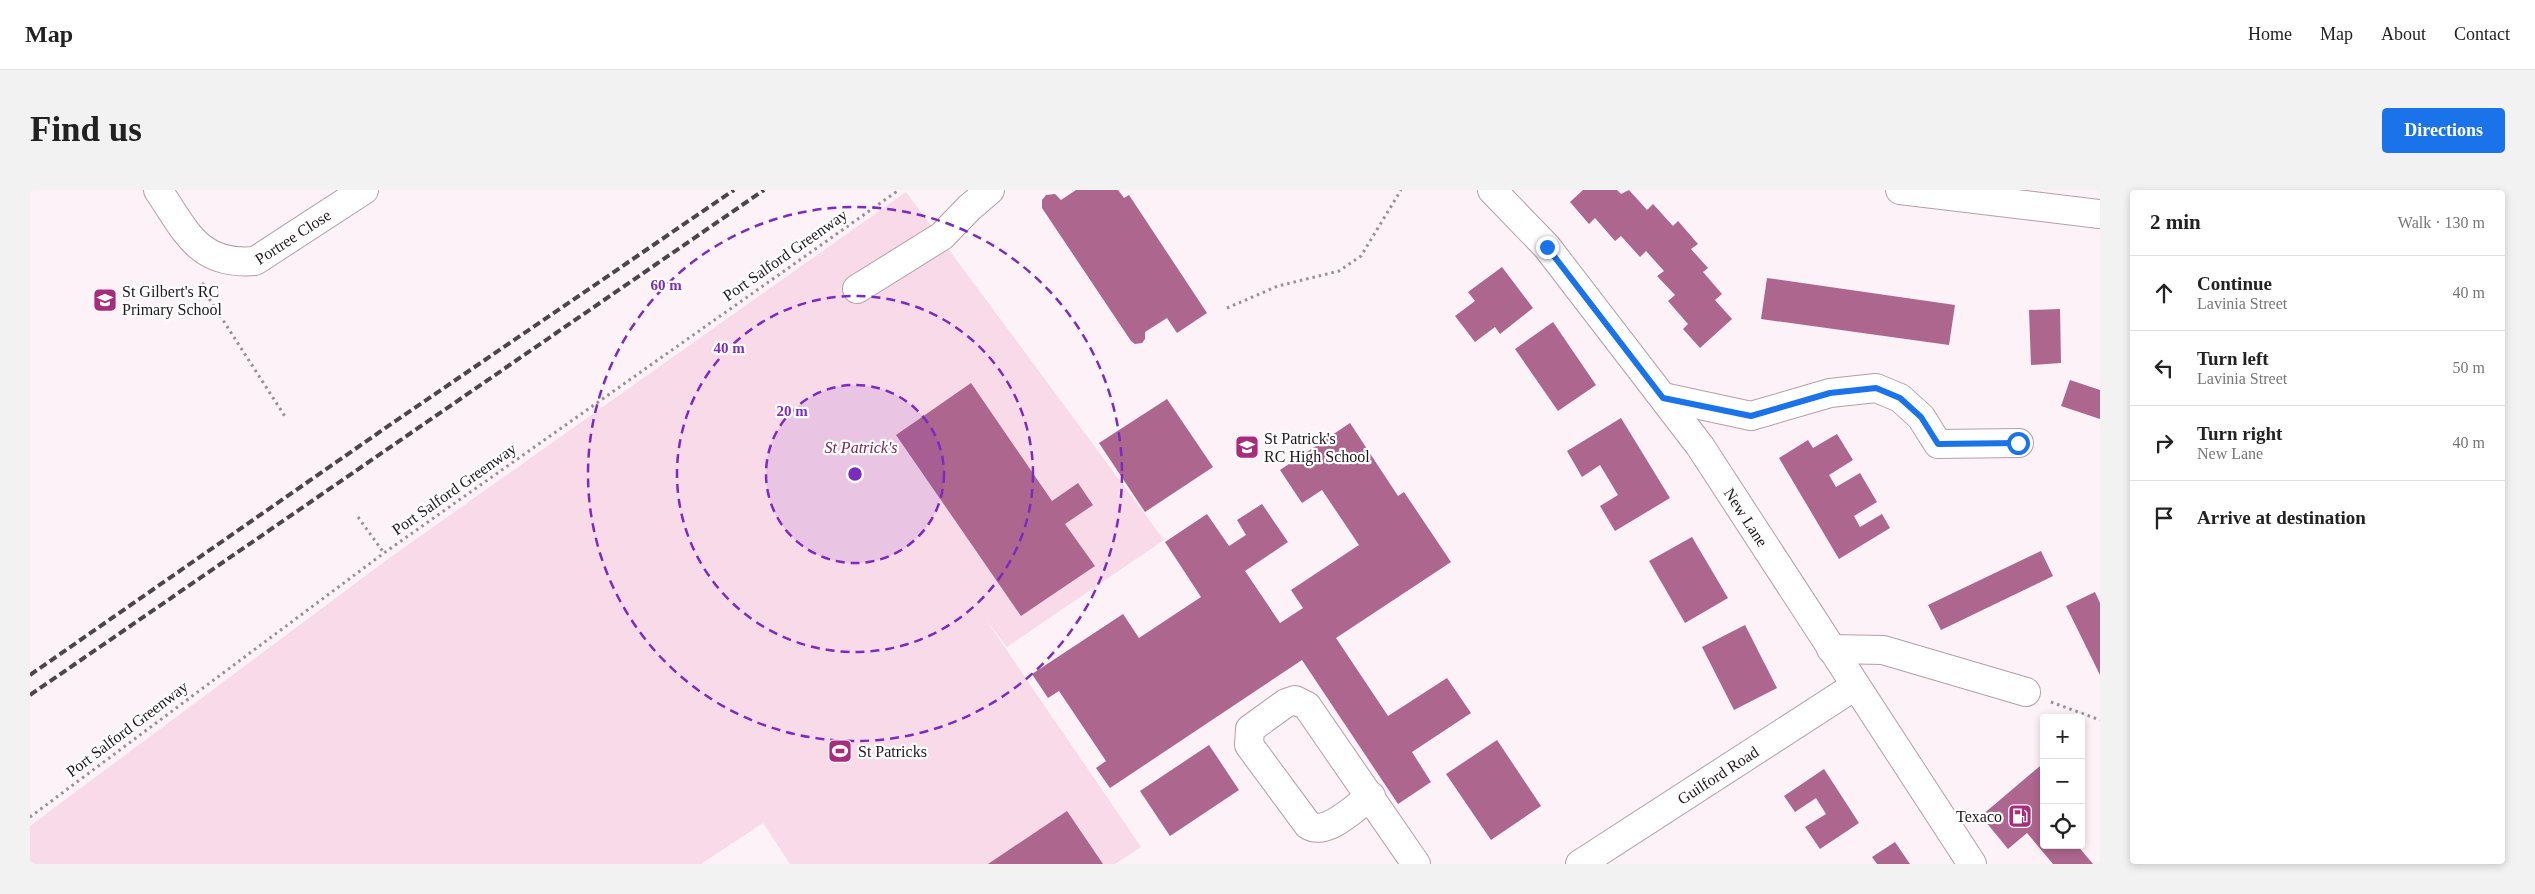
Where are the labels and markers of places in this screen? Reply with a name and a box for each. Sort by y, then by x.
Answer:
place label: St Gilbert's RC Primary School [122,283,223,319]
school or university icon: St Gilbert's RC Primary School [92,287,118,313]
place label: St Patrick's RC High School [1264,430,1370,466]
school or university icon: St Patrick's RC High School [1234,434,1260,460]
centre of rings [846,465,864,483]
sports icon: St Patricks [827,738,853,764]
place label: St Patricks [858,743,927,760]
fuel station icon: Texaco [2007,803,2033,829]
place label: Texaco [1956,808,2002,825]

